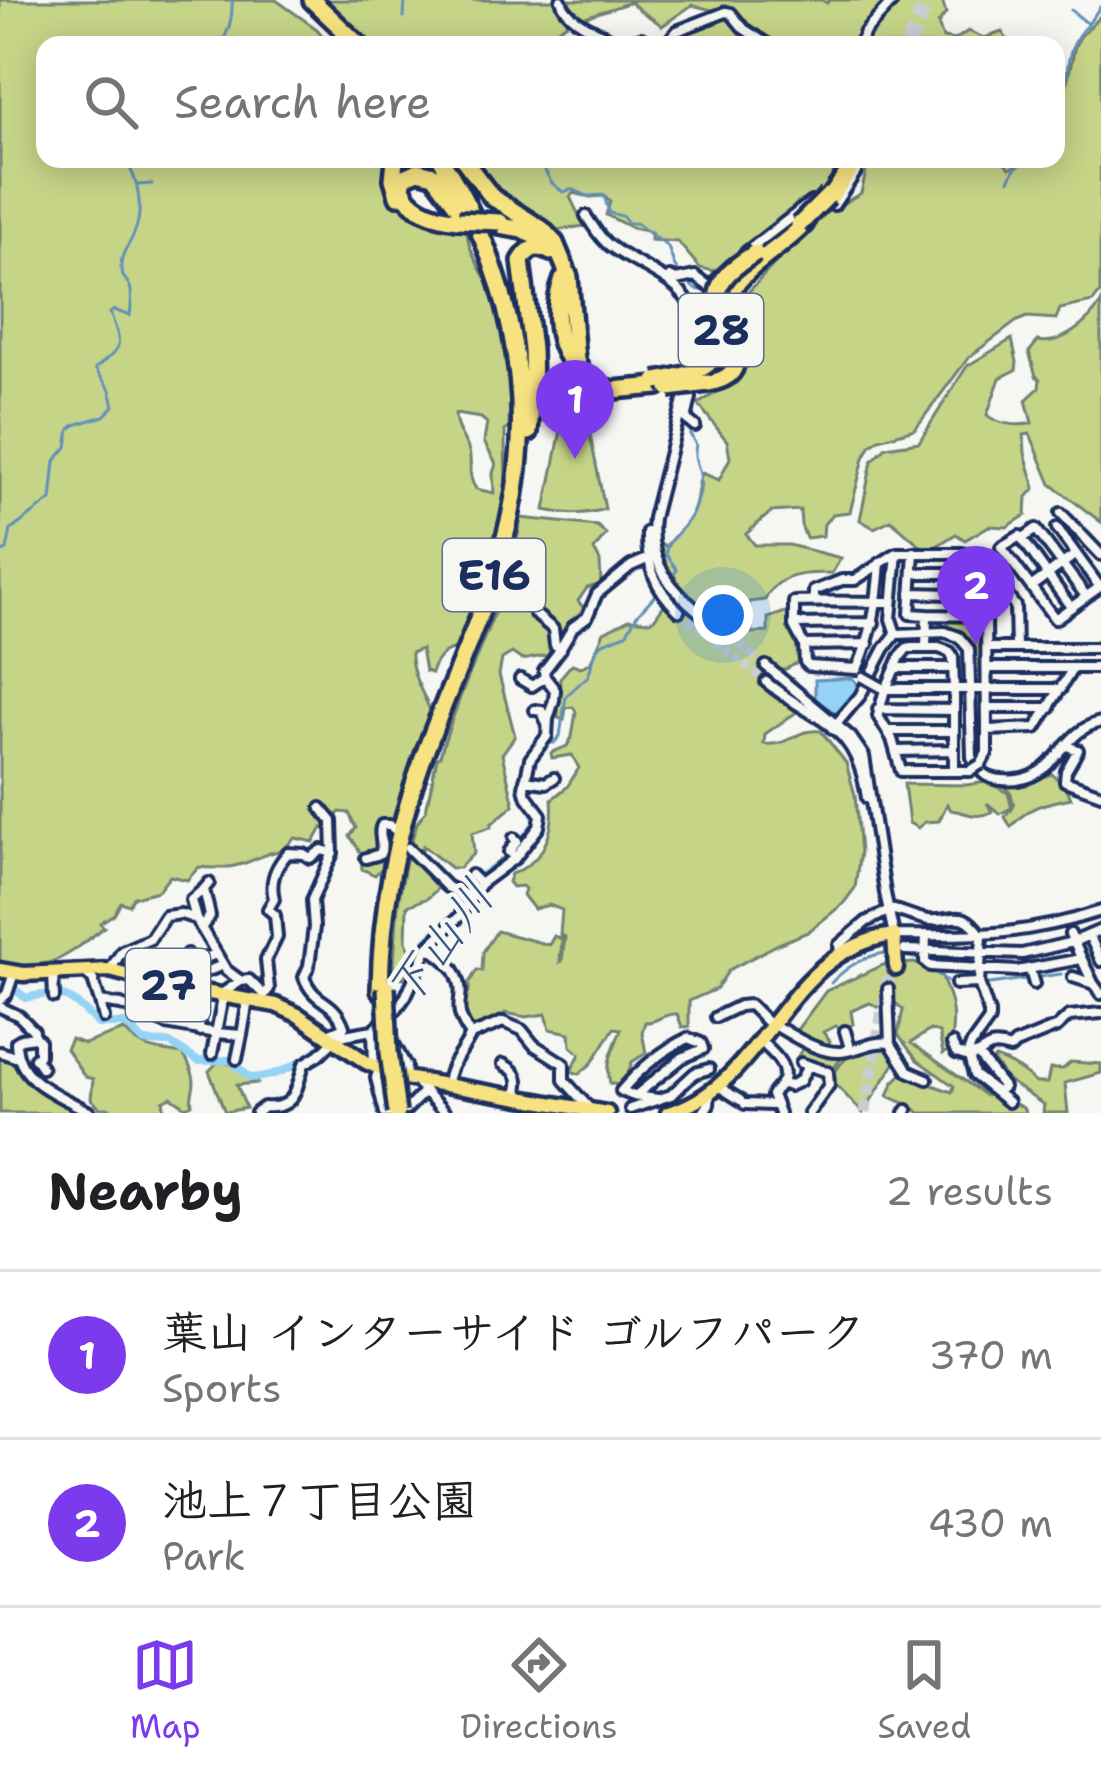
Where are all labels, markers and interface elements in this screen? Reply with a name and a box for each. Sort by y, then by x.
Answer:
search box [36,36,1065,168]
icon: search [78,69,144,135]
text: Search here [174,72,431,132]
road number: 28 [679,294,763,366]
pin: 1 [536,360,614,459]
road number: E16 [443,539,545,611]
pin: 2 [937,546,1015,645]
your location [693,585,753,645]
water label: 下山川 [370,866,508,1020]
road number: 27 [126,949,210,1021]
text: Nearby [48,1157,243,1225]
text: 2 results [886,1165,1053,1217]
text: 葉山 インターサイド ゴルフパーク [162,1302,865,1362]
text: 1 [78,1329,96,1381]
text: 370 m [928,1329,1053,1381]
text: Sports [162,1362,282,1414]
text: 池上７丁目公園 [162,1470,477,1530]
text: 2 [73,1497,101,1549]
text: 430 m [928,1497,1053,1549]
text: Park [162,1530,246,1582]
tab: Map [130,1632,201,1749]
tab: Directions [460,1632,618,1749]
tab: Saved [877,1632,971,1749]

